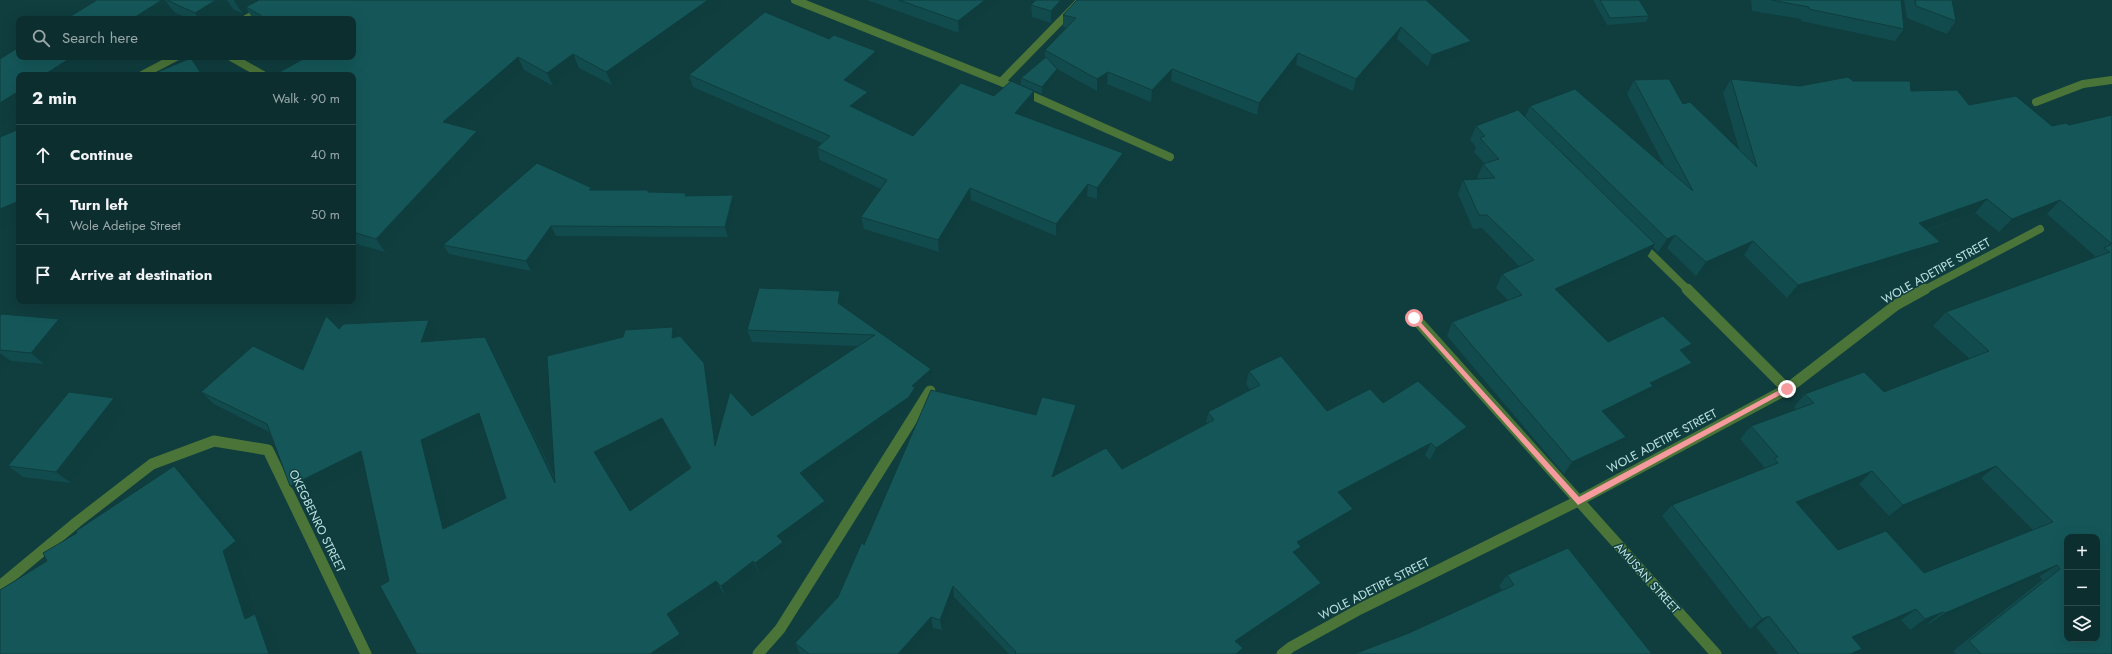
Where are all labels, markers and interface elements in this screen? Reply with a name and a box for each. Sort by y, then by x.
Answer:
search box [16,16,356,60]
icon: search [30,27,52,49]
text: Search here [62,27,138,49]
text: 2 min [32,86,77,110]
text: Walk · 90 m [272,89,340,108]
icon: ahead [32,144,54,166]
text: Continue [70,144,133,166]
text: 40 m [311,145,340,164]
text: Turn left [70,194,128,216]
icon: left [32,204,54,226]
text: 50 m [311,205,340,224]
text: Wole Adetipe Street [70,216,181,235]
street label: WOLE ADETIPE STREET [1878,233,1994,309]
icon: arrive [32,264,54,286]
text: Arrive at destination [70,264,212,286]
route start [1405,309,1423,327]
route end [1778,380,1796,398]
street label: WOLE ADETIPE STREET [1604,404,1721,478]
street label: OKEGBENRO STREET [284,467,350,576]
map controls [2064,534,2100,642]
button: + [2064,534,2100,570]
street label: AMUSAN STREET [1610,538,1684,618]
street label: WOLE ADETIPE STREET [1315,553,1433,625]
button: − [2064,570,2100,606]
button: layers [2064,606,2100,642]

